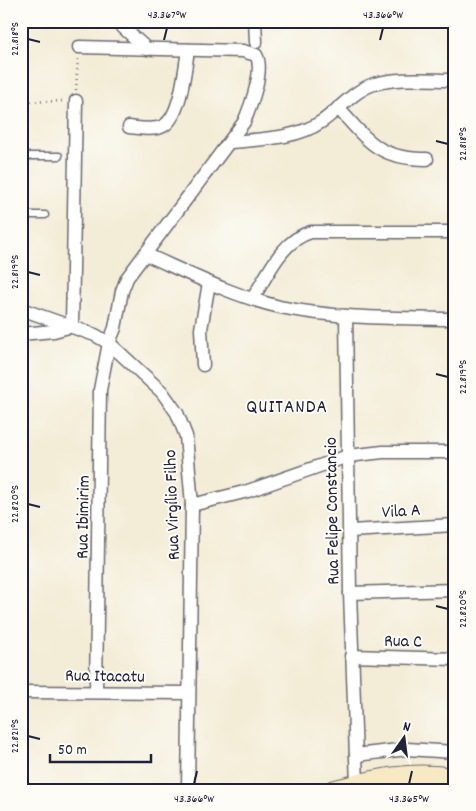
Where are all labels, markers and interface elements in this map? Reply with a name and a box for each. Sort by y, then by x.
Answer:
text: 43.367°W [148,7,187,24]
text: 43.366°W [363,7,403,24]
text: 22.818°S [7,22,24,56]
text: 22.818°S [455,127,472,161]
text: 22.819°S [7,255,24,289]
text: 22.819°S [455,360,472,394]
district label: QUITANDA [246,395,328,422]
street label: Rua Felipe Constancio [320,437,347,585]
street label: Rua Virgílio Filho [159,449,188,561]
street label: Rua Ibimirim [71,475,98,559]
text: 22.820°S [7,485,24,523]
street label: Vila A [381,499,421,526]
text: 22.820°S [455,590,472,628]
street label: Rua C [384,630,422,655]
street label: Rua Itacatu [65,664,145,691]
north arrow [378,714,428,764]
text: N [401,717,413,738]
text: 22.821°S [7,719,24,753]
scale bar [50,731,151,763]
text: 50 m [58,740,87,762]
text: 43.366°W [174,791,214,808]
text: 43.365°W [389,791,429,808]

